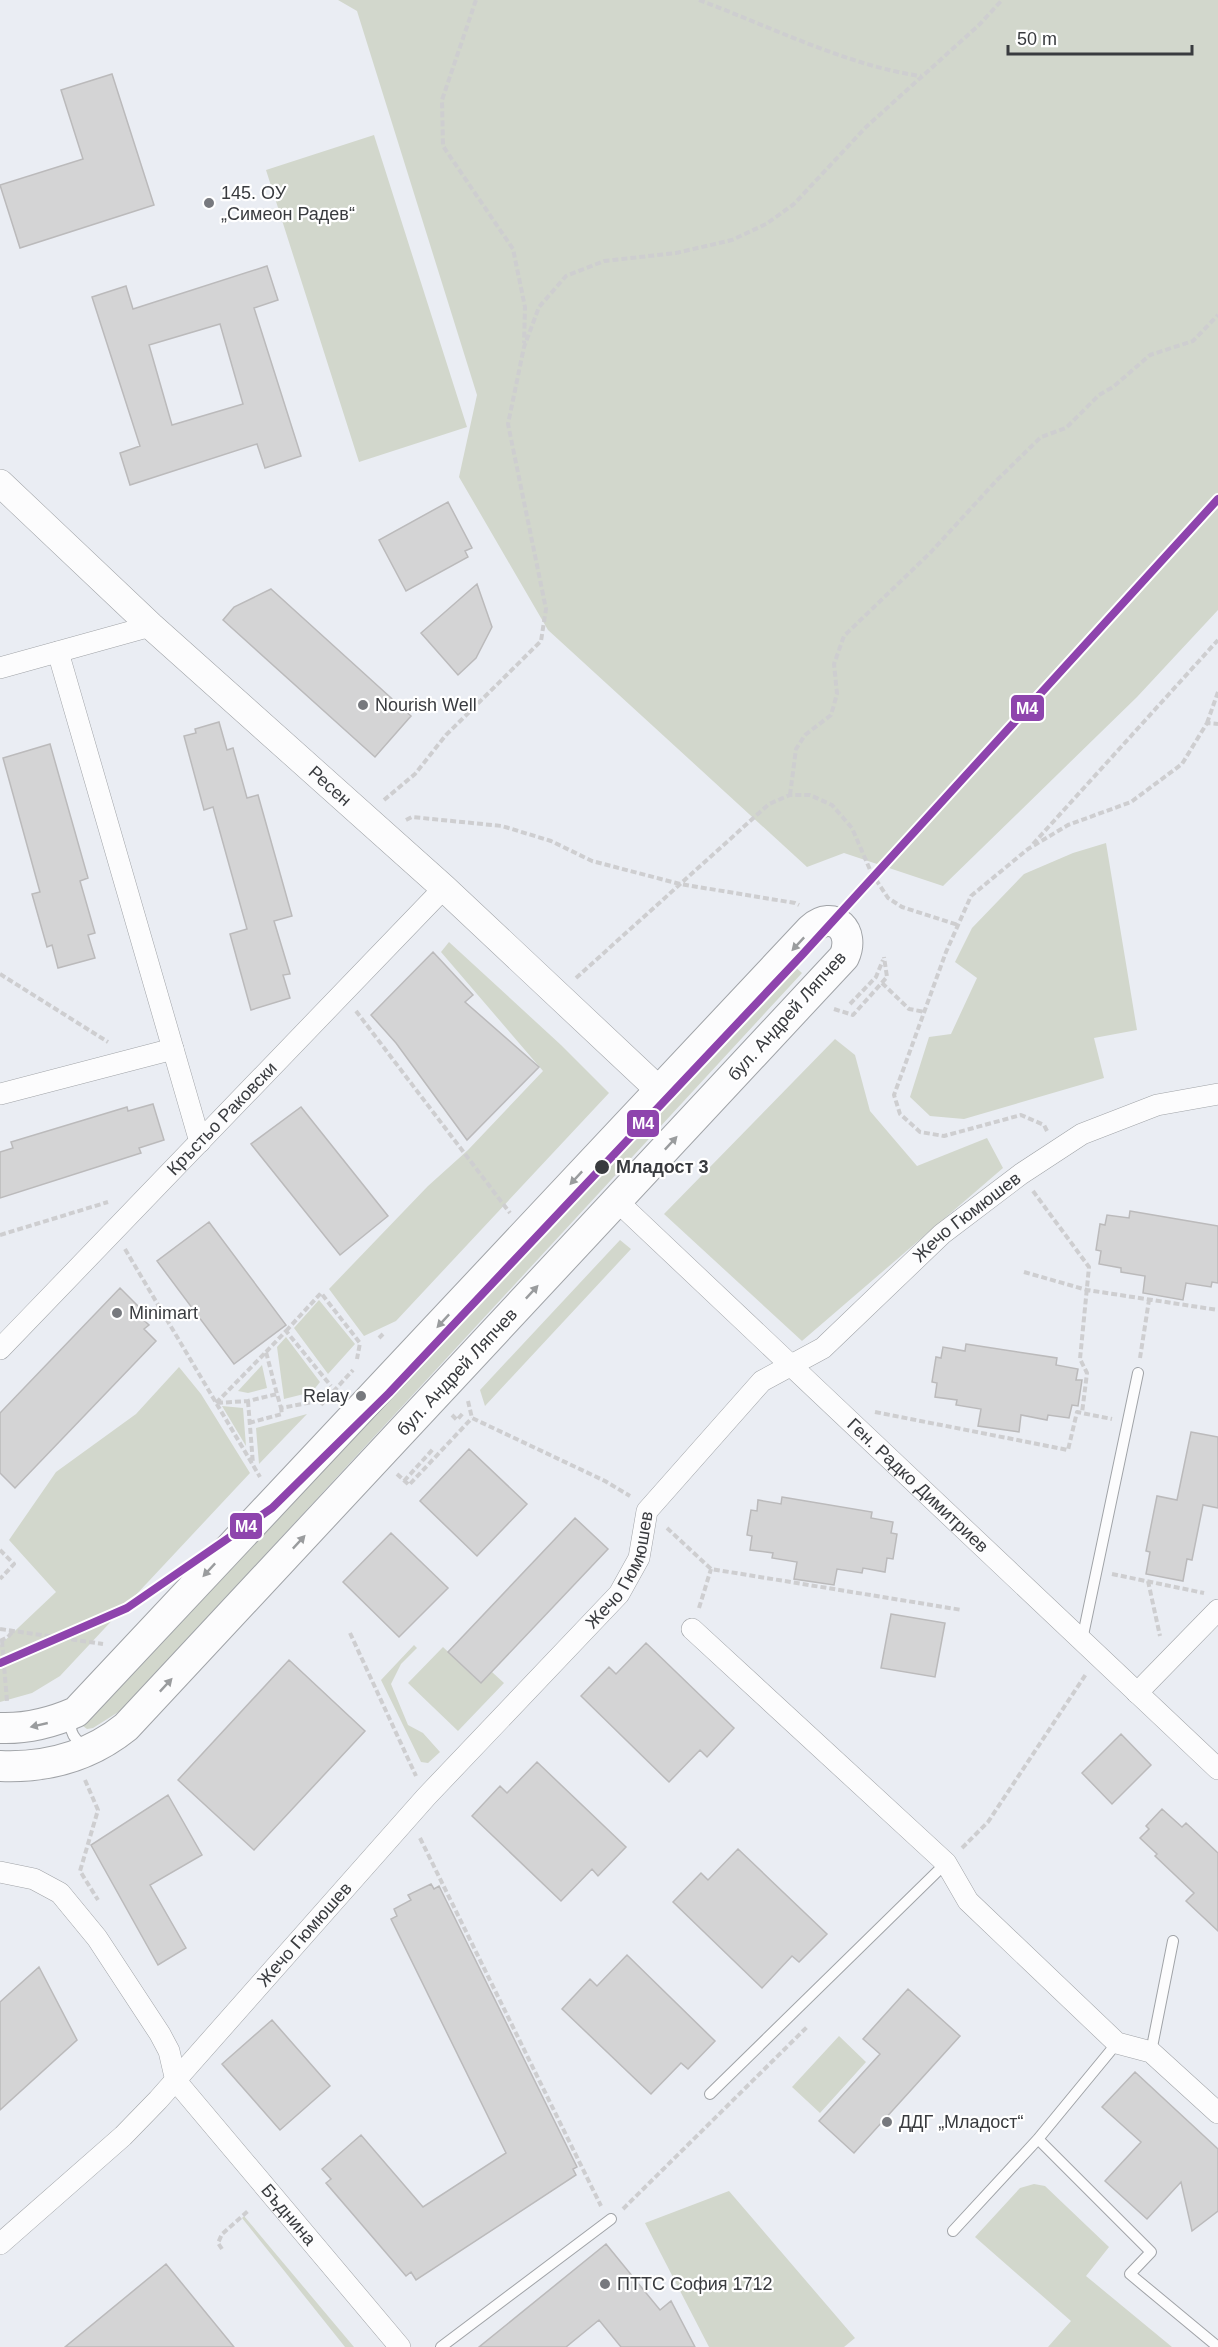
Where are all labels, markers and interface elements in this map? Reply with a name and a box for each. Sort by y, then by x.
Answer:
scale bar [1008,18,1192,56]
text: 50 m [1017,29,1057,49]
place label: 145. ОУ „Симеон Радев“ [221,183,355,224]
marker: 145. ОУ „Симеон Радев“ [202,196,216,210]
line badge: M4 [1010,694,1045,722]
place label: Nourish Well [375,695,477,715]
marker: Nourish Well [356,698,370,712]
text: M4 [1016,700,1038,717]
street label: Ресен [305,762,355,810]
one-way arrow [791,936,805,950]
street label: бул. Андрей Ляпчев [724,947,850,1085]
street label: Кръстьо Раковски [163,1058,281,1179]
line badge: M4 [626,1109,660,1138]
text: M4 [632,1115,654,1132]
one-way arrow [664,1136,677,1151]
place label: Младост 3 [616,1157,708,1177]
marker: Младост 3 [593,1158,611,1176]
street label: Жечо Гюмюшев [909,1168,1025,1266]
one-way arrow [569,1171,583,1186]
one-way arrow [525,1285,538,1300]
place label: Minimart [129,1303,198,1323]
street label: бул. Андрей Ляпчев [393,1304,521,1440]
marker: Minimart [110,1306,124,1320]
one-way arrow [436,1313,450,1328]
place label: Relay [303,1386,349,1406]
marker: Relay [354,1389,368,1403]
street label: Ген. Радко Димитриев [843,1414,992,1557]
street label: Жечо Гюмюшев [582,1510,657,1633]
line badge: M4 [229,1512,263,1540]
text: M4 [235,1518,257,1535]
one-way arrow [292,1535,305,1550]
one-way arrow [202,1563,216,1578]
one-way arrow [159,1677,173,1692]
one-way arrow [30,1720,48,1730]
street label: Жечо Гюмюшев [253,1878,356,1991]
place label: ДДГ „Младост“ [899,2112,1023,2132]
marker: ДДГ „Младост“ [880,2115,894,2129]
street label: Бъднина [257,2180,320,2250]
place label: ПТТС София 1712 [617,2274,773,2294]
marker: ПТТС София 1712 [598,2277,612,2291]

